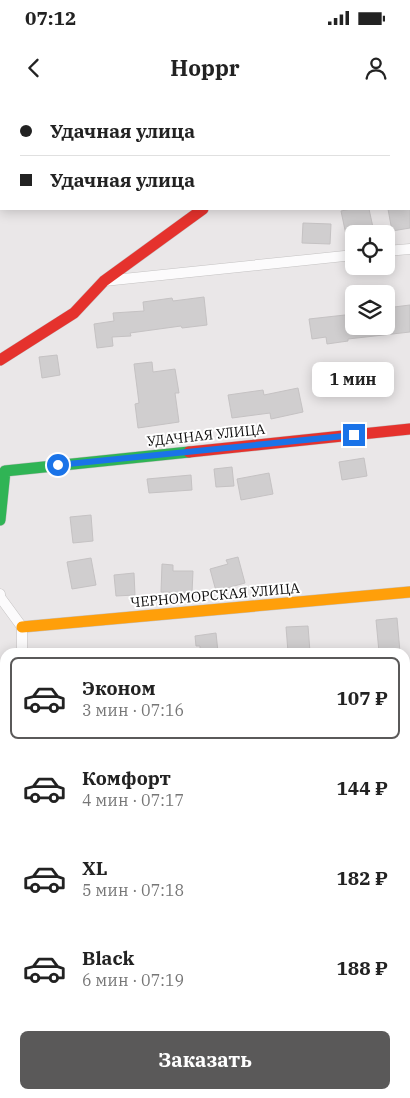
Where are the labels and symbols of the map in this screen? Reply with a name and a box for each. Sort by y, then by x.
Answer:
callout: 1 мин [313,362,395,398]
street label: УДАЧНАЯ УЛИЦА [146,420,266,450]
route end [343,424,365,446]
route start [47,454,69,476]
street label: ЧЕРНОМОРСКАЯ УЛИЦА [129,579,301,611]

